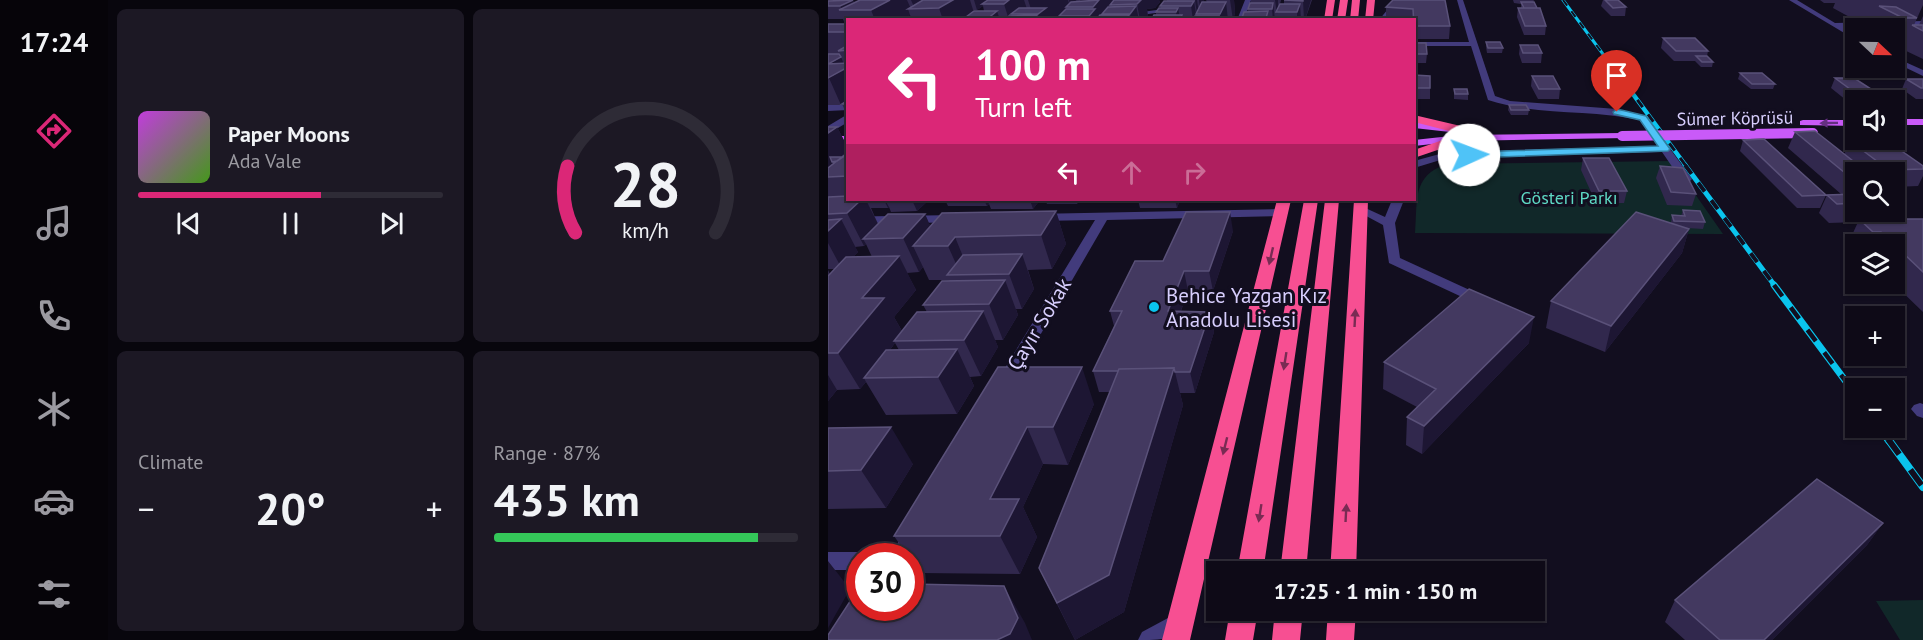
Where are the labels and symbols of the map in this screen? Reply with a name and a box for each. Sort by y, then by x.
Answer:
north arrow [1845,18,1905,78]
pin [1591,50,1642,112]
street label: Sümer Köprüsü [1677,105,1793,131]
one-way arrow [1820,118,1839,128]
position arrow [1437,123,1501,187]
park label: Gösteri Parkı [1521,186,1617,209]
one-way arrow [1266,247,1275,266]
street label: Çayır Sokak [1001,273,1077,375]
place label: Behice Yazgan Kız Anadolu Lisesi [1166,282,1327,333]
marker: Behice Yazgan Kız Anadolu Lisesi [1147,300,1161,314]
one-way arrow [1350,309,1360,328]
one-way arrow [1280,351,1289,370]
one-way arrow [1220,437,1230,455]
one-way arrow [1255,504,1264,523]
one-way arrow [1342,504,1351,523]
speed limit sign: 30 [846,543,924,621]

